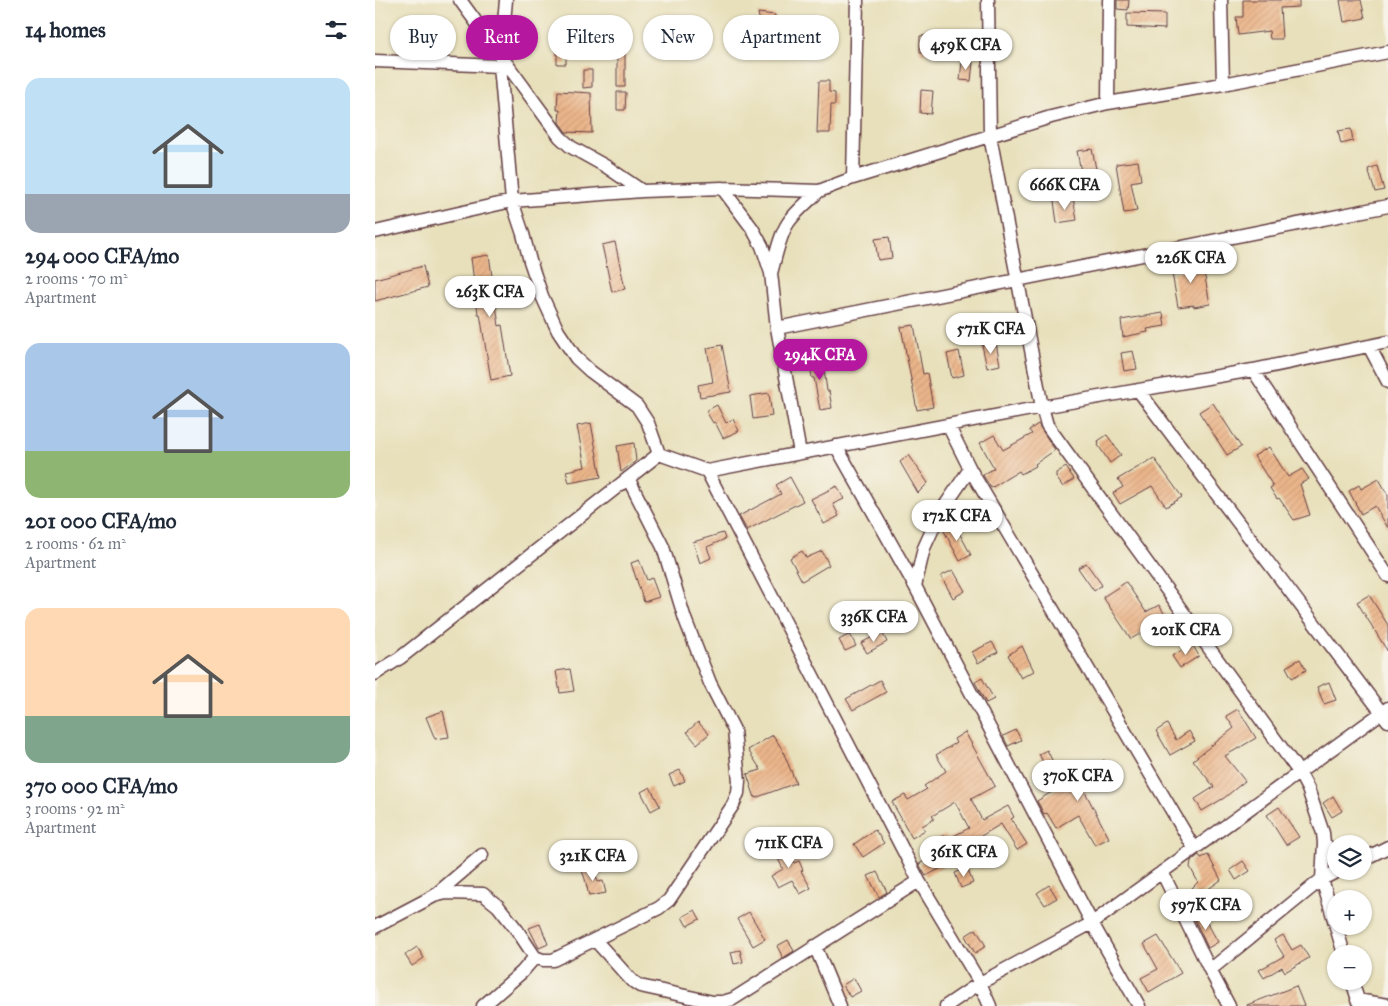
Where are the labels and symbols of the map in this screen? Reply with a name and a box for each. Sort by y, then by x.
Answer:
pin: 459K CFA [914,28,1018,71]
pin: 666K CFA [1013,168,1117,211]
pin: 226K CFA [1139,242,1243,284]
pin: 263K CFA [438,276,542,318]
pin: 571K CFA [939,312,1043,355]
pin: 294K CFA [768,338,872,381]
pin: 172K CFA [905,500,1009,542]
pin: 336K CFA [822,600,926,643]
pin: 201K CFA [1134,614,1238,656]
pin: 370K CFA [1026,760,1130,802]
pin: 711K CFA [737,826,841,869]
pin: 361K CFA [912,836,1016,878]
pin: 321K CFA [541,840,645,882]
pin: 597K CFA [1154,888,1258,931]

